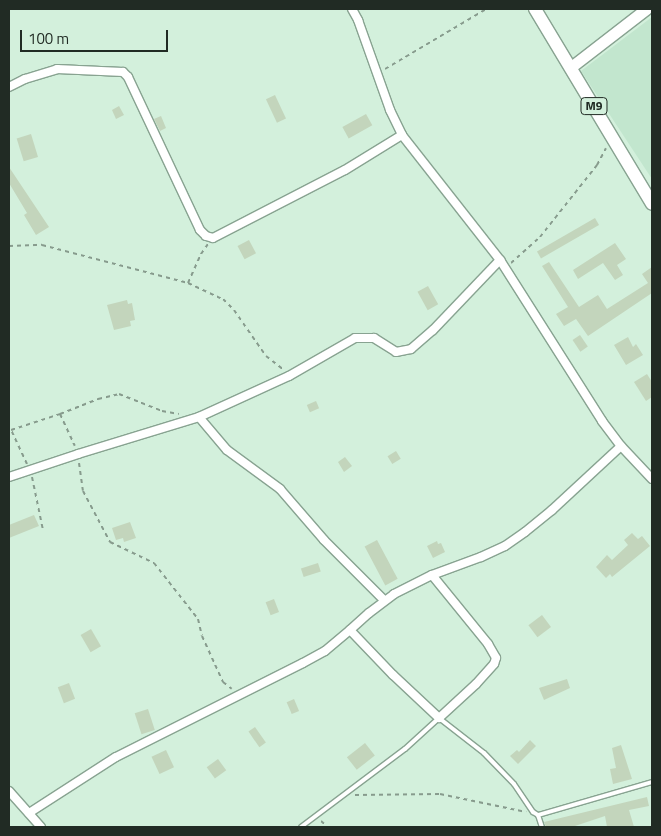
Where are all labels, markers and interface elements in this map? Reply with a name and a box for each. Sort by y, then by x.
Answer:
scale bar [22,20,170,52]
text: 100 m [28,27,69,50]
road number: M9 [580,96,608,115]

